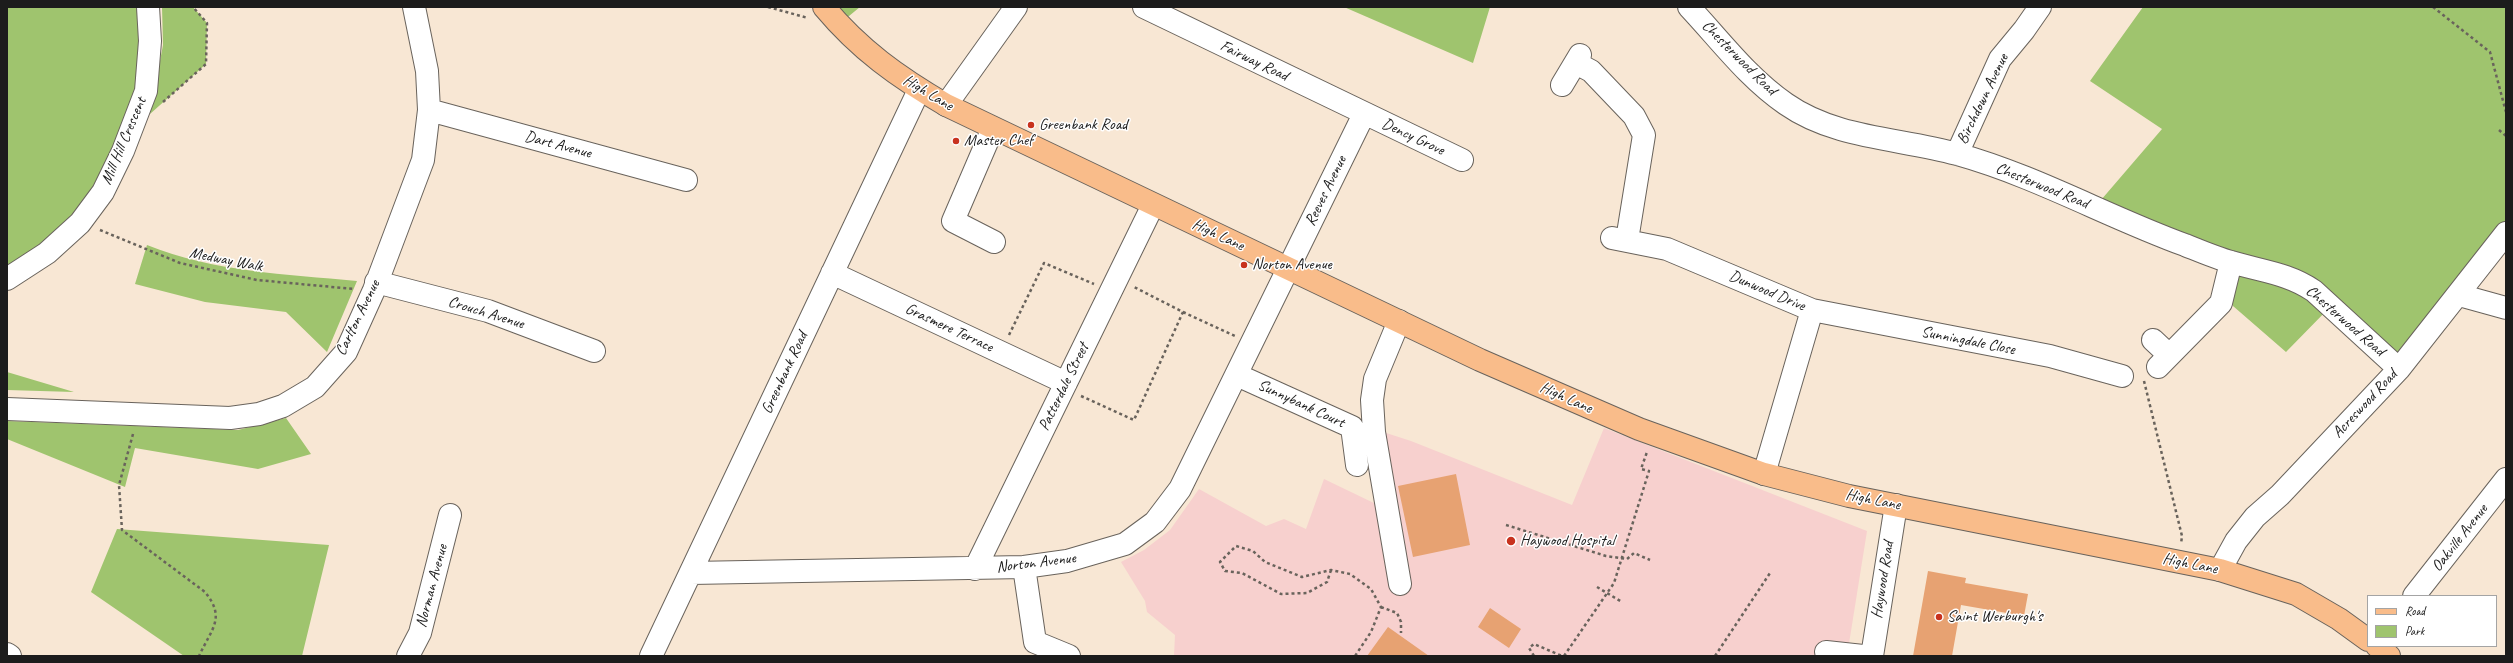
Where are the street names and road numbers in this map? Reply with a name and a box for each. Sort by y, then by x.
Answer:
street label: Chesterwood Road [1697,16,1781,100]
street label: Fairway Road [1217,36,1291,86]
street label: Birchdown Avenue [1953,51,2013,147]
street label: High Lane [899,71,957,115]
street label: Mill Hill Crescent [97,94,151,188]
street label: Dency Grove [1379,114,1447,160]
street label: Dart Avenue [523,127,593,163]
street label: Reeves Avenue [1301,153,1351,229]
street label: Chesterwood Road [1993,159,2091,213]
street label: High Lane [1189,215,1247,255]
street label: Medway Walk [188,244,264,276]
street label: Dunwood Drive [1726,266,1808,316]
street label: Carlton Avenue [331,277,385,359]
street label: Chesterwood Road [2302,281,2388,361]
street label: Crouch Avenue [446,292,526,334]
street label: Grasmere Terrace [902,299,996,357]
street label: Sunningdale Close [1920,323,2016,359]
street label: Greenbank Road [758,329,812,417]
street label: Patterdale Street [1035,340,1093,434]
street label: Acreswood Road [2328,366,2402,442]
street label: Sunnybank Court [1254,376,1348,432]
street label: High Lane [1537,378,1595,418]
street label: High Lane [1844,485,1902,515]
street label: Oakville Avenue [2428,500,2492,576]
street label: Haywood Road [1867,540,1899,620]
street label: Norman Avenue [412,542,452,630]
street label: Norton Avenue [995,549,1077,577]
street label: High Lane [2161,549,2219,579]

